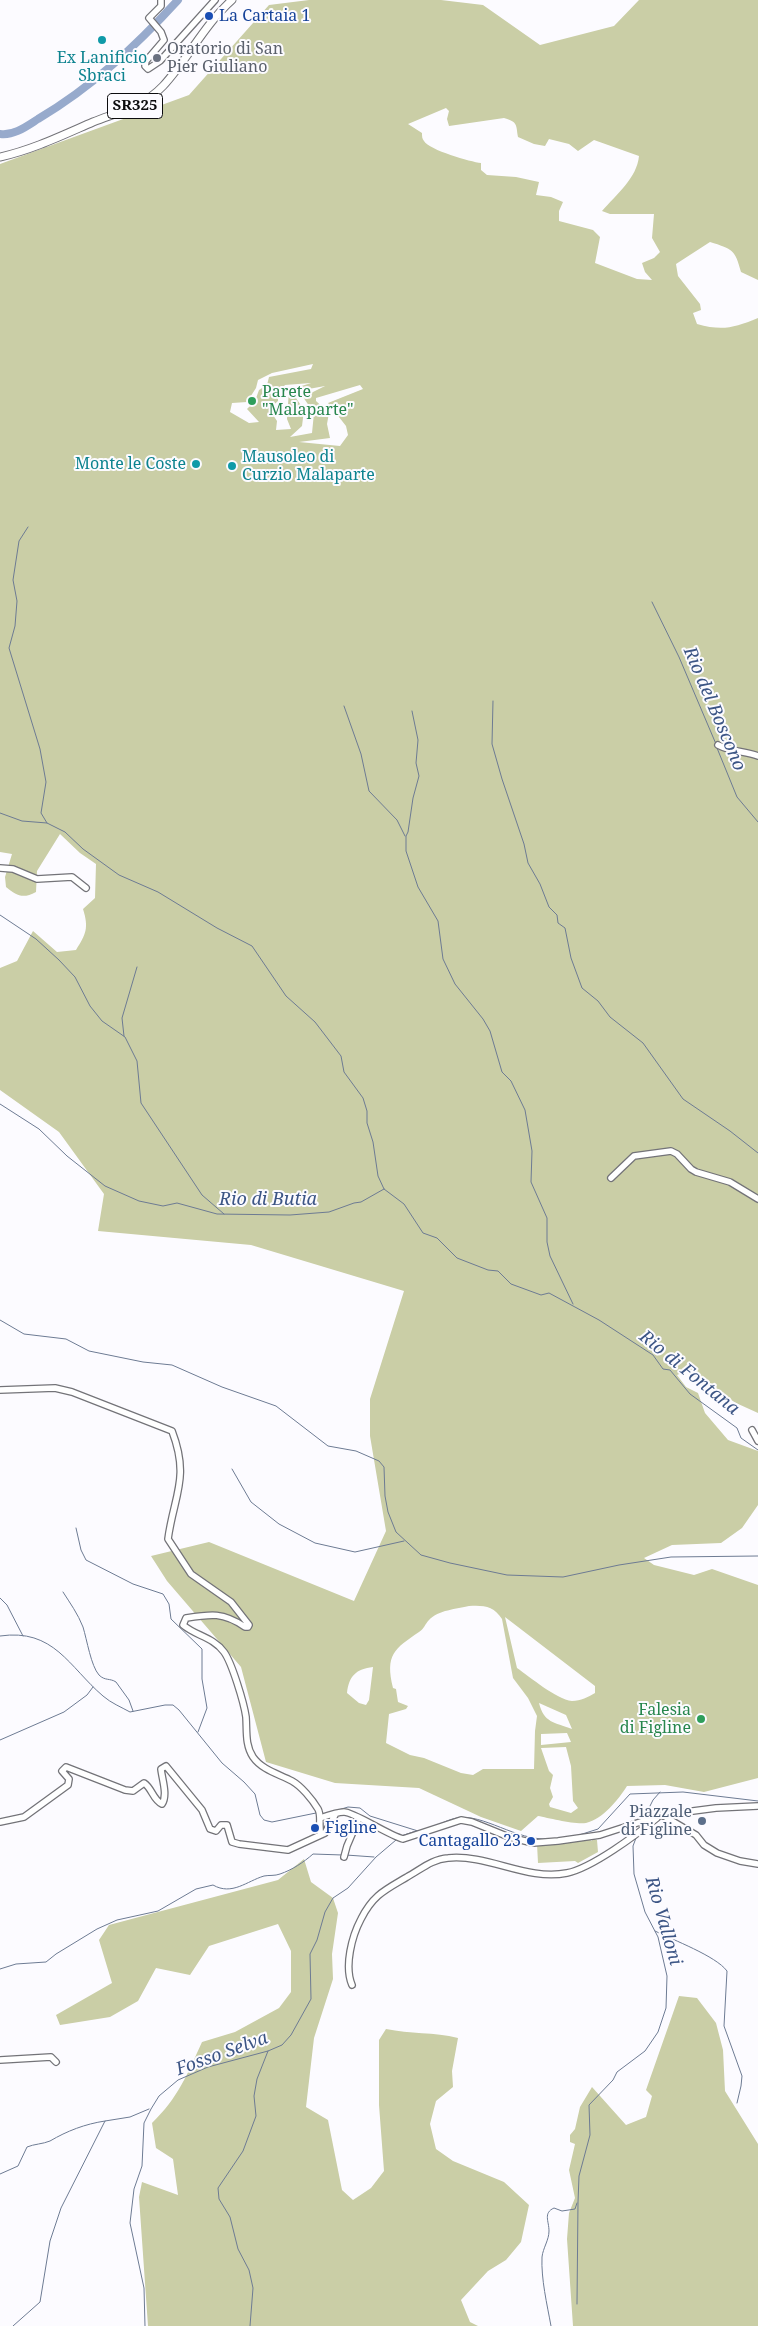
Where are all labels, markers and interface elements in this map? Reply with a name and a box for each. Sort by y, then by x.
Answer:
place label: La Cartaia 1 [219,6,310,26]
marker: La Cartaia 1 [203,10,215,22]
marker: Ex Lanificio Sbraci [96,34,108,46]
place label: Oratorio di San Pier Giuliano [167,39,283,77]
place label: Ex Lanificio Sbraci [57,48,147,86]
marker: Oratorio di San Pier Giuliano [151,52,163,64]
road number: SR325 [108,94,162,118]
place label: Parete "Malaparte" [262,382,354,420]
marker: Parete "Malaparte" [246,395,258,407]
place label: Mausoleo di Curzio Malaparte [242,447,375,485]
place label: Monte le Coste [75,454,186,474]
marker: Monte le Coste [190,458,202,470]
marker: Mausoleo di Curzio Malaparte [226,460,238,472]
water label: Rio del Boscono [678,644,750,774]
water label: Rio di Butia [219,1189,317,1211]
water label: Rio di Fontana [635,1326,743,1420]
place label: Falesia di Figline [620,1700,691,1738]
marker: Falesia di Figline [695,1713,707,1725]
place label: Piazzale di Figline [621,1802,692,1840]
marker: Piazzale di Figline [696,1815,708,1827]
place label: Figline [325,1818,377,1838]
marker: Figline [309,1822,321,1834]
place label: Cantagallo 23 [418,1831,521,1851]
marker: Cantagallo 23 [525,1835,537,1847]
water label: Rio Valloni [640,1874,686,1968]
water label: Fosso Selva [173,2027,271,2081]

